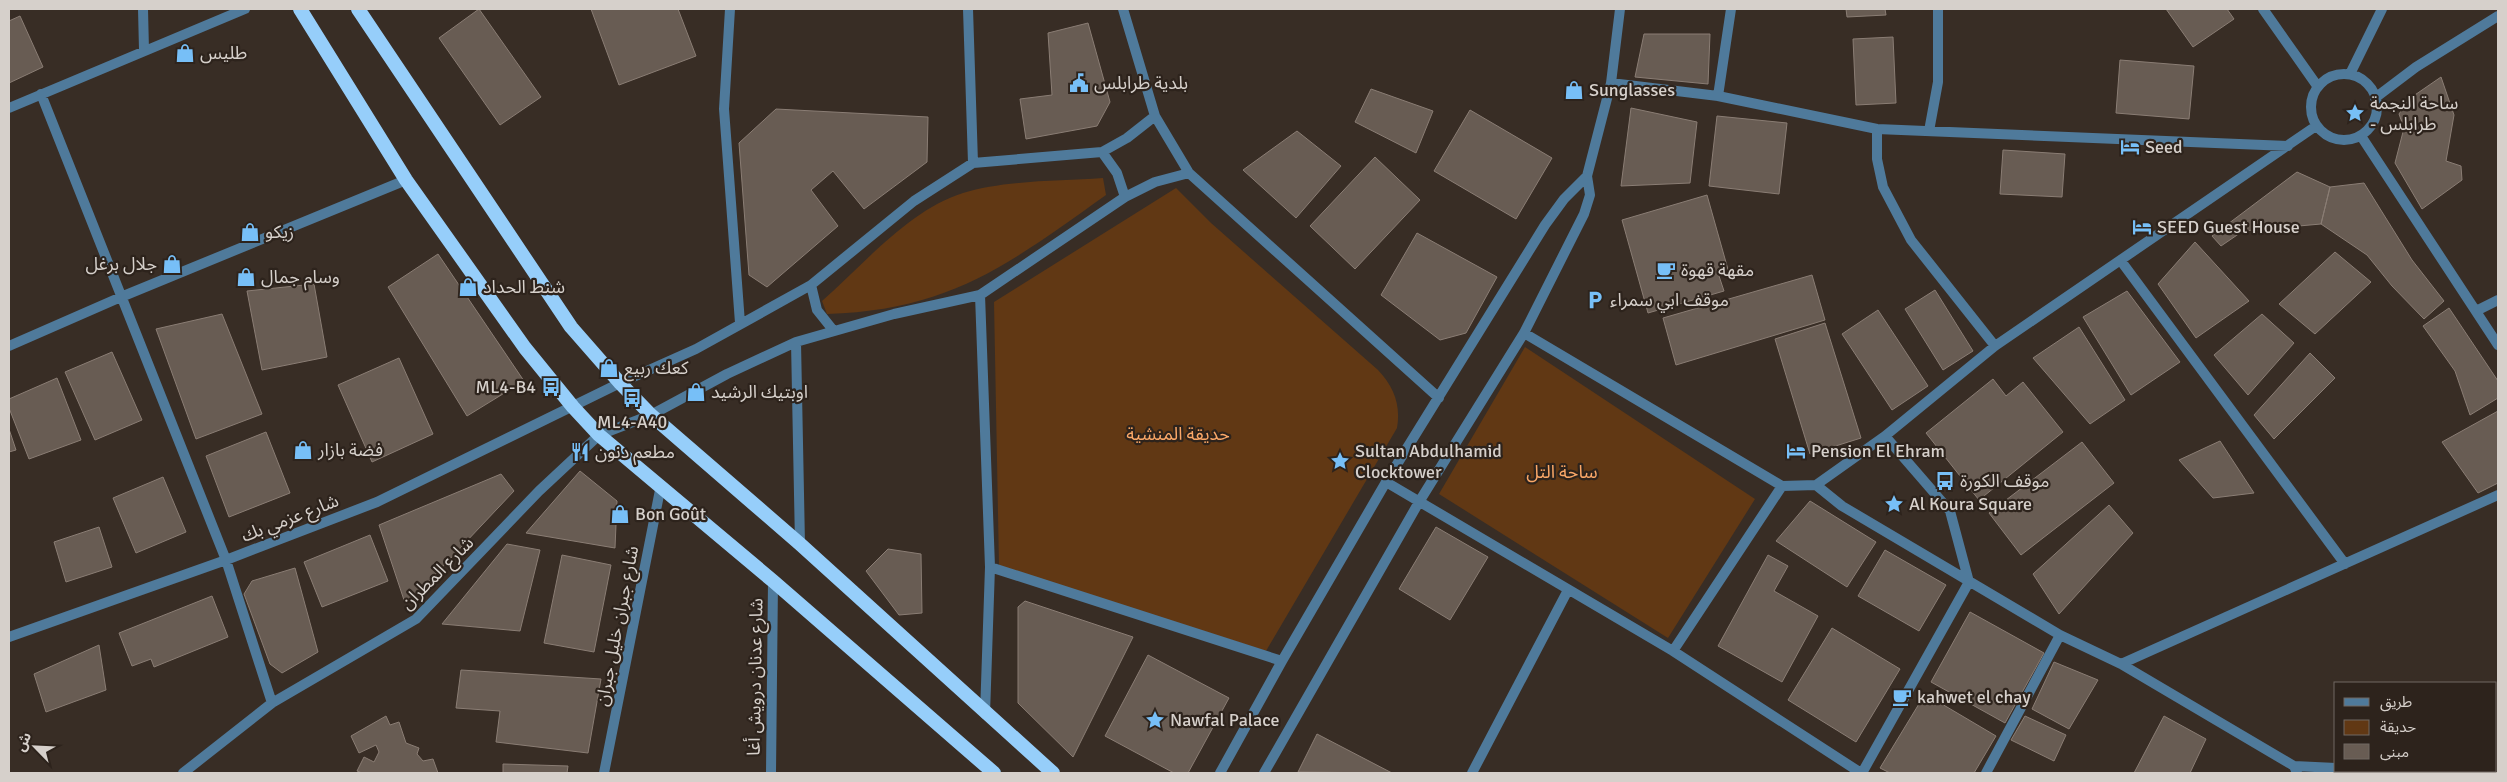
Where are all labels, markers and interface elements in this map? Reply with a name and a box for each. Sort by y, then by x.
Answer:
shop icon: طليس [174,42,196,64]
place label: طليس [200,42,247,64]
public building icon: بلدية طرابلس [1068,72,1090,94]
place label: بلدية طرابلس [1094,72,1188,94]
shop icon: Sunglasses [1563,79,1585,101]
place label: Sunglasses [1589,79,1675,101]
place label: ساحة النجمة - طرابلس [2370,92,2458,135]
place icon: ساحة النجمة - طرابلس [2344,102,2366,124]
hotel icon: Seed [2119,136,2141,158]
place label: Seed [2145,136,2183,158]
hotel icon: SEED Guest House [2131,216,2153,238]
place label: SEED Guest House [2157,216,2300,238]
shop icon: زيكو [239,221,261,243]
place label: زيكو [265,221,294,243]
place label: جلال برغل [85,253,157,275]
shop icon: جلال برغل [161,253,183,275]
cafe icon: مقهة قهوة [1655,259,1677,281]
place label: مقهة قهوة [1681,259,1754,281]
shop icon: وسام جمال [235,266,257,288]
place label: وسام جمال [261,266,340,291]
shop icon: شنط الحداد [457,276,479,298]
place label: شنط الحداد [483,276,565,298]
parking icon: موقف ابي سمراء [1584,289,1606,311]
place label: موقف ابي سمراء [1610,289,1729,313]
shop icon: كعك ربيع [598,357,620,379]
place label: كعك ربيع [624,357,689,382]
place label: ML4-B4 [476,376,536,398]
bus stop icon: ML4-B4 [540,376,562,398]
shop icon: اوبتيك الرشيد [685,381,707,403]
place label: اوبتيك الرشيد [711,381,808,403]
bus stop icon: ML4-A40 [621,387,643,409]
place label: ML4-A40 [597,411,667,433]
park label: حديقة المنشية [1126,423,1230,445]
shop icon: فضة بازار [292,439,314,461]
place label: فضة بازار [317,439,383,461]
place label: Sultan Abdulhamid Clocktower [1355,440,1502,483]
hotel icon: Pension El Ehram [1785,440,1807,462]
place label: Pension El Ehram [1811,440,1945,462]
restaurant icon: مطعم دنون [569,441,591,463]
place label: مطعم دنون [595,441,675,465]
place icon: Sultan Abdulhamid Clocktower [1329,450,1351,472]
park label: ساحة التل [1526,461,1598,483]
bus stop icon: موقف الكورة [1934,470,1956,492]
place label: موقف الكورة [1960,470,2050,492]
street label: شارع عزمي بك [238,489,343,549]
place icon: Al Koura Square [1883,493,1905,515]
place label: Al Koura Square [1909,493,2032,515]
shop icon: Bon Goût [609,503,631,525]
place label: Bon Goût [635,503,706,525]
street label: شارع المطران [396,532,480,616]
street label: شارع جبران خليل جبران [591,544,646,709]
street label: شارع عدنان درويش أغا [742,598,770,756]
legend [2334,682,2497,772]
cafe icon: kahwet el chay [1891,686,1913,708]
place label: kahwet el chay [1917,686,2031,708]
text: طريق [2380,693,2412,712]
place icon: Nawfal Palace [1144,709,1166,731]
place label: Nawfal Palace [1170,709,1280,731]
text: حديقة [2380,718,2416,736]
north arrow [10,722,60,772]
text: ش [12,730,35,754]
text: مبنى [2380,743,2409,761]

